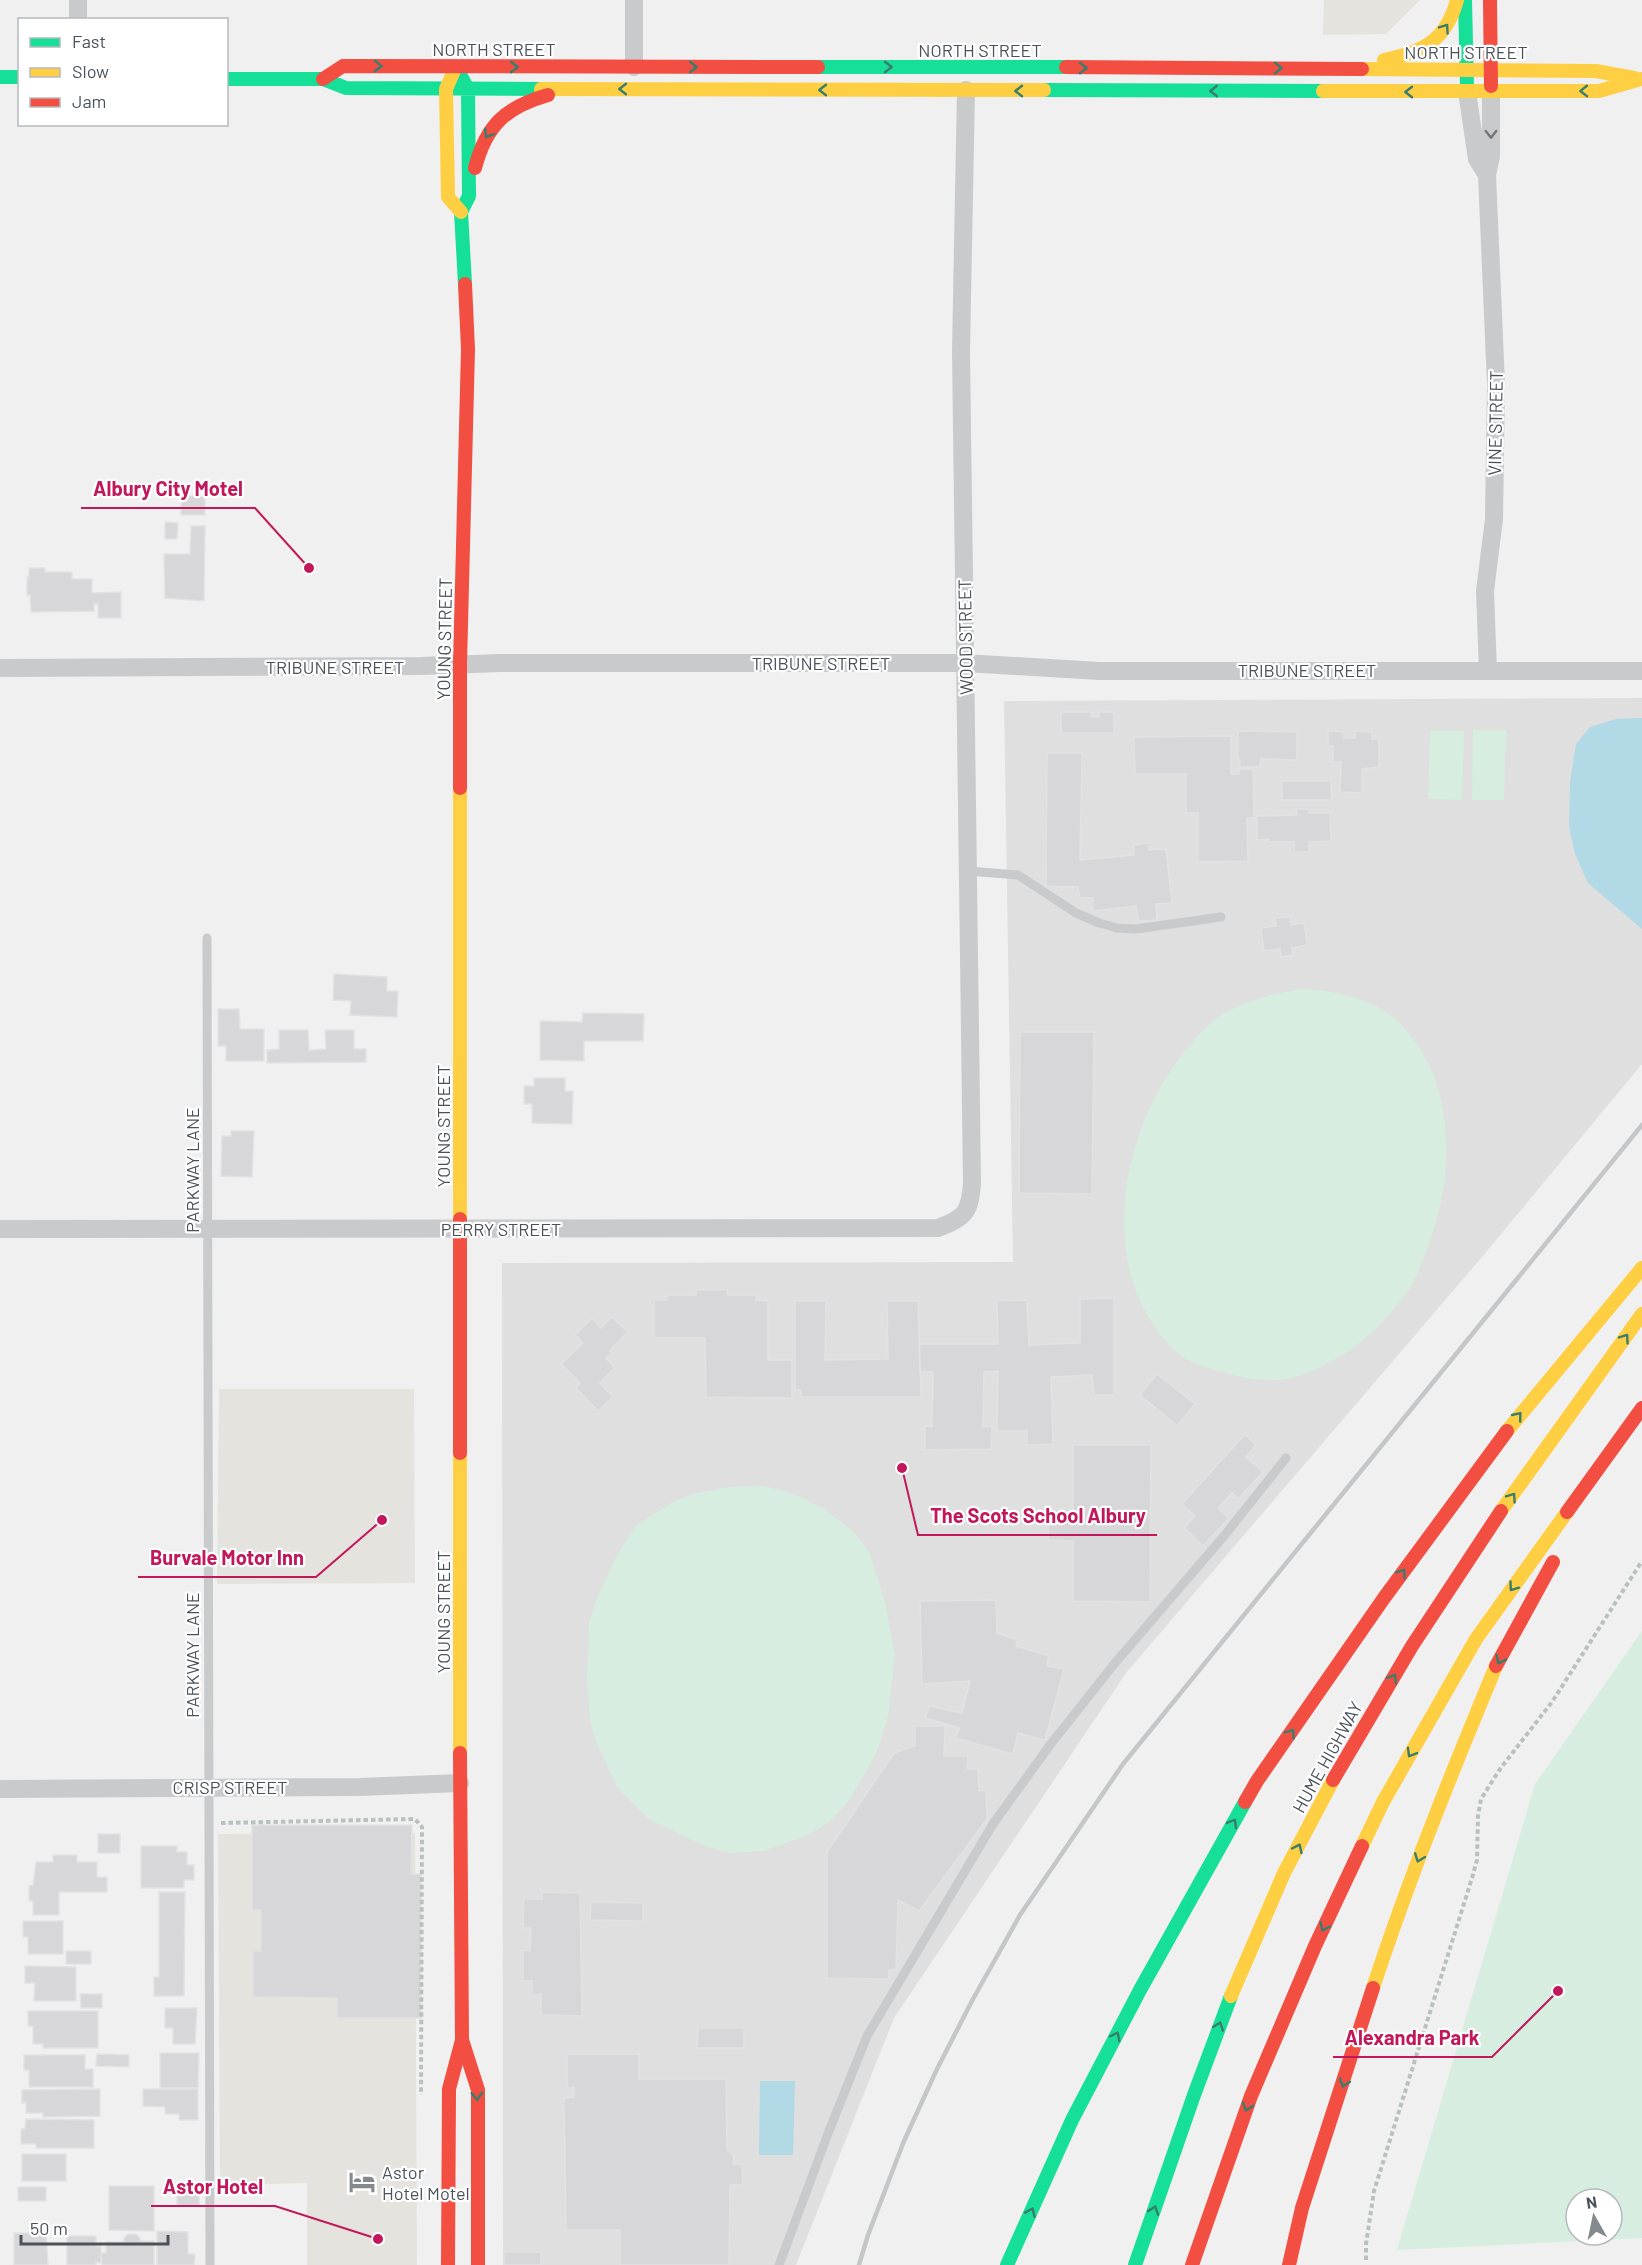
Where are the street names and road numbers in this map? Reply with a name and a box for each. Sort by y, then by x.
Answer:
street label: NORTH STREET [432,38,556,60]
street label: NORTH STREET [918,39,1042,61]
street label: NORTH STREET [1404,41,1528,63]
street label: VINE STREET [1483,370,1507,476]
street label: YOUNG STREET [432,577,456,701]
street label: WOOD STREET [953,579,977,695]
street label: TRIBUNE STREET [752,652,890,674]
street label: TRIBUNE STREET [266,656,404,678]
street label: TRIBUNE STREET [1238,659,1376,681]
street label: YOUNG STREET [432,1065,454,1187]
street label: PARKWAY LANE [181,1107,203,1233]
street label: PERRY STREET [441,1218,561,1240]
street label: YOUNG STREET [432,1551,454,1673]
street label: PARKWAY LANE [181,1592,203,1718]
street label: HUME HIGHWAY [1287,1697,1367,1817]
street label: CRISP STREET [173,1776,287,1798]

